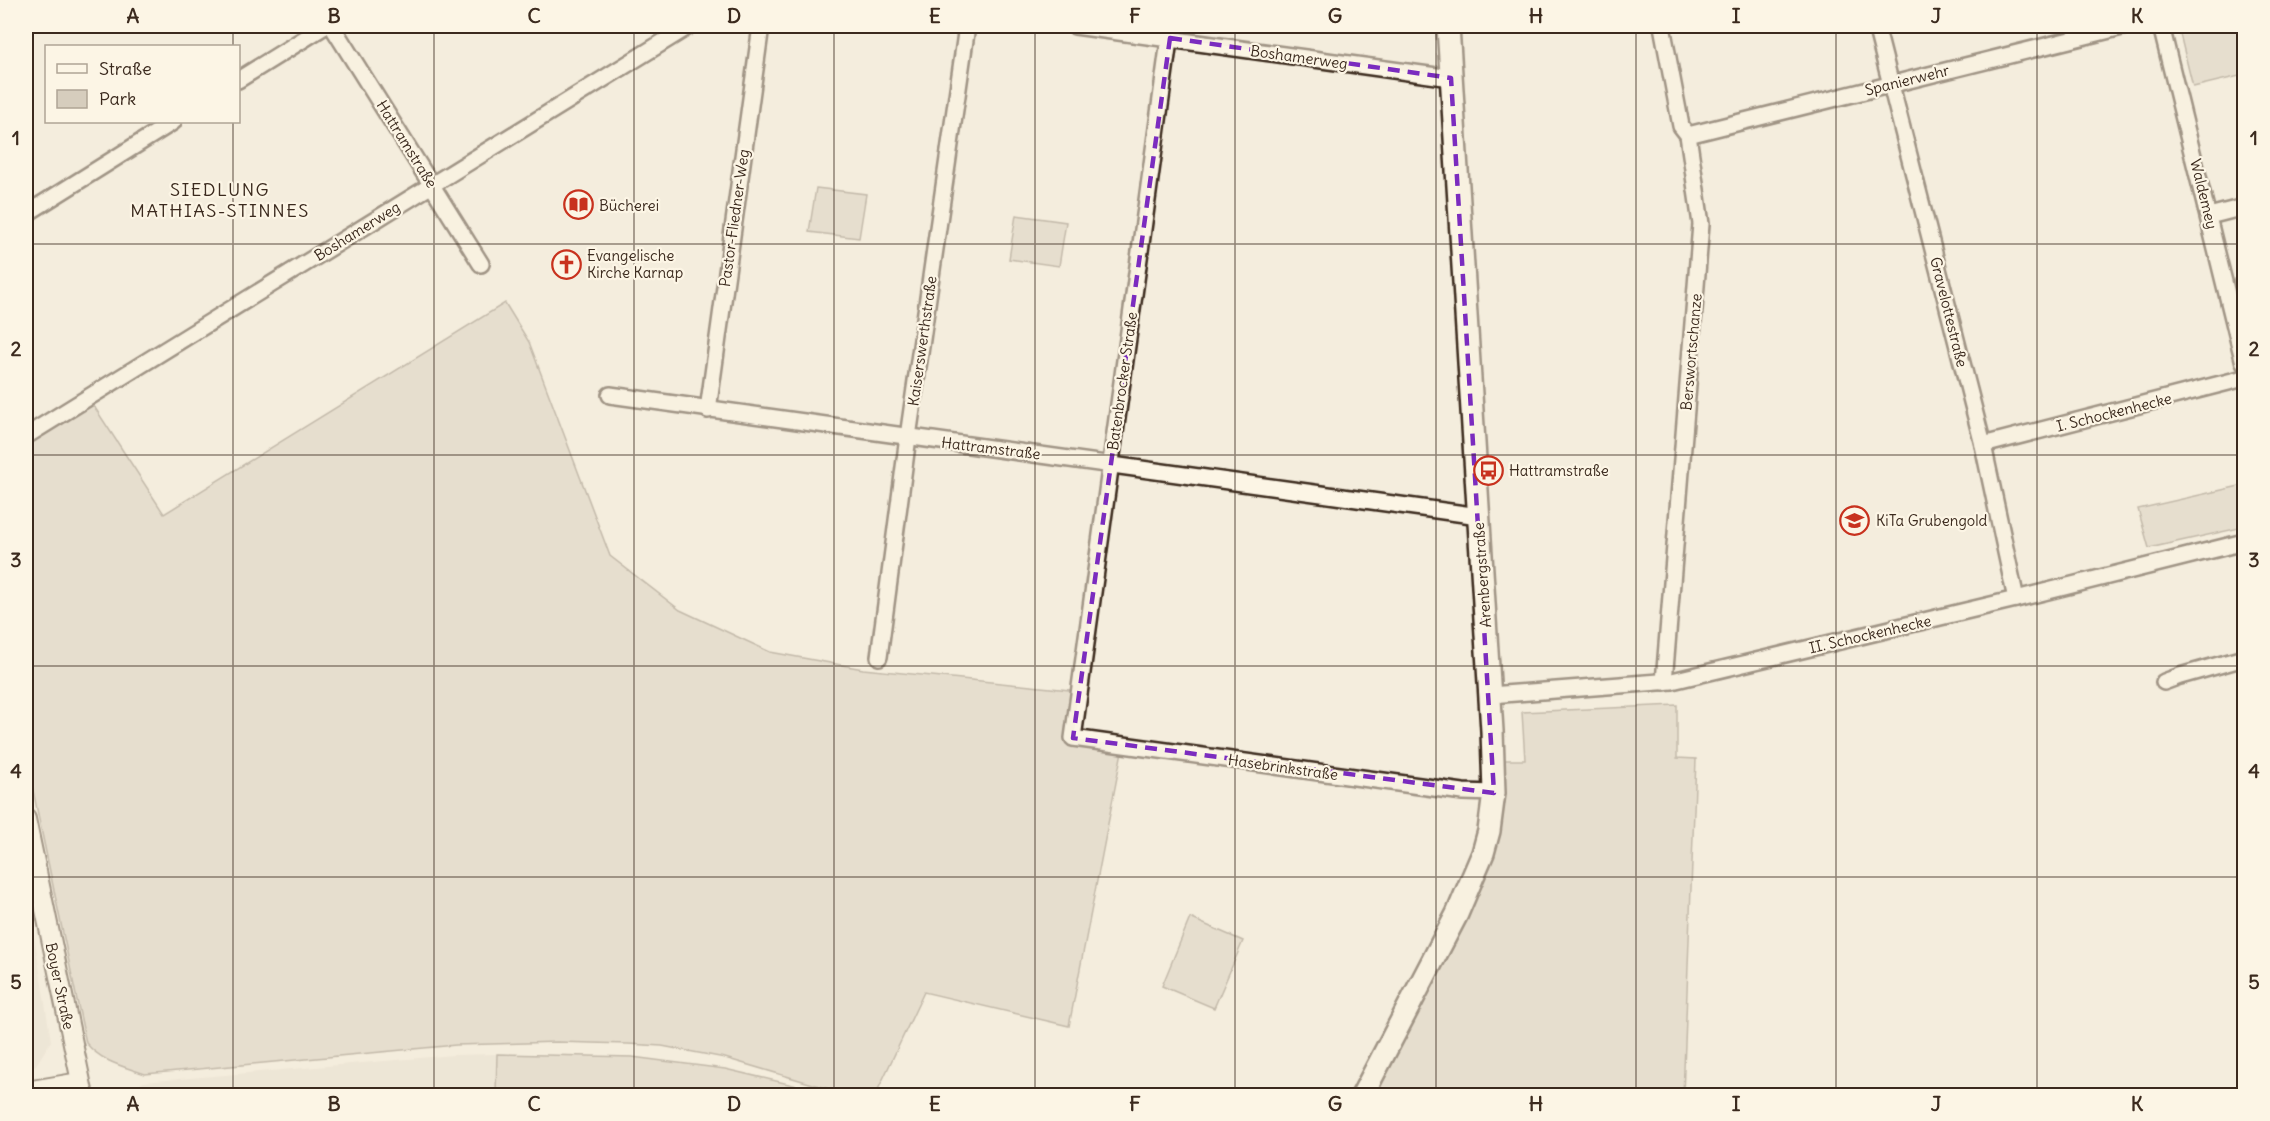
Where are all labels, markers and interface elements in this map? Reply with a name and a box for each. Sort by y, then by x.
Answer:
text: A [127,3,140,28]
text: B [327,3,341,28]
text: C [527,3,541,28]
text: D [727,3,741,28]
text: E [929,3,941,28]
text: F [1129,3,1141,28]
text: G [1328,3,1342,28]
text: H [1529,3,1543,28]
text: I [1732,3,1741,28]
text: J [1931,3,1942,28]
text: K [2131,3,2144,28]
street label: Boshamerweg [1249,41,1349,73]
legend [45,45,240,123]
text: Straße [99,57,152,80]
street label: Spanierwehr [1863,60,1951,100]
text: Park [99,87,136,110]
street label: Hattramstraße [373,97,441,191]
text: 1 [12,125,20,150]
text: 1 [2250,125,2258,150]
street label: Pastor-Fliedner-Weg [715,148,753,288]
street label: Waldemey [2186,157,2222,231]
district label: SIEDLUNG MATHIAS-STINNES [130,178,310,222]
library icon: Bücherei [562,189,594,221]
place label: Bücherei [599,196,659,215]
street label: Boshamerweg [310,197,404,265]
place label: Evangelische Kirche Karnap [587,246,683,282]
church icon: Evangelische Kirche Karnap [550,248,582,280]
street label: Gravelottestraße [1926,255,1972,369]
street label: Kaiserswerthstraße [903,275,941,407]
street label: Berswortschanze [1676,293,1706,411]
street label: Batenbrocker Straße [1103,311,1141,451]
text: 2 [11,336,22,361]
text: 2 [2249,336,2260,361]
street label: I. Schockenhecke [2054,388,2174,436]
street label: Hattramstraße [940,432,1042,464]
bus stop icon: Hattramstraße [1472,454,1504,486]
place label: Hattramstraße [1509,461,1609,480]
school or university icon: KiTa Grubengold [1839,504,1871,536]
place label: KiTa Grubengold [1876,511,1988,530]
street label: Arenbergstraße [1469,522,1495,628]
text: 3 [10,547,22,572]
text: 3 [2248,547,2260,572]
street label: II. Schockenhecke [1807,611,1933,657]
street label: Hasebrinkstraße [1227,750,1339,784]
text: 4 [10,758,22,783]
text: 4 [2248,758,2260,783]
street label: Boyer Straße [42,941,78,1031]
text: 5 [10,969,22,994]
text: 5 [2248,969,2260,994]
text: A [127,1091,140,1116]
text: B [327,1091,341,1116]
text: C [527,1091,541,1116]
text: D [727,1091,741,1116]
text: E [929,1091,941,1116]
text: F [1129,1091,1141,1116]
text: G [1328,1091,1342,1116]
text: H [1529,1091,1543,1116]
text: I [1732,1091,1741,1116]
text: J [1931,1091,1942,1116]
text: K [2131,1091,2144,1116]

